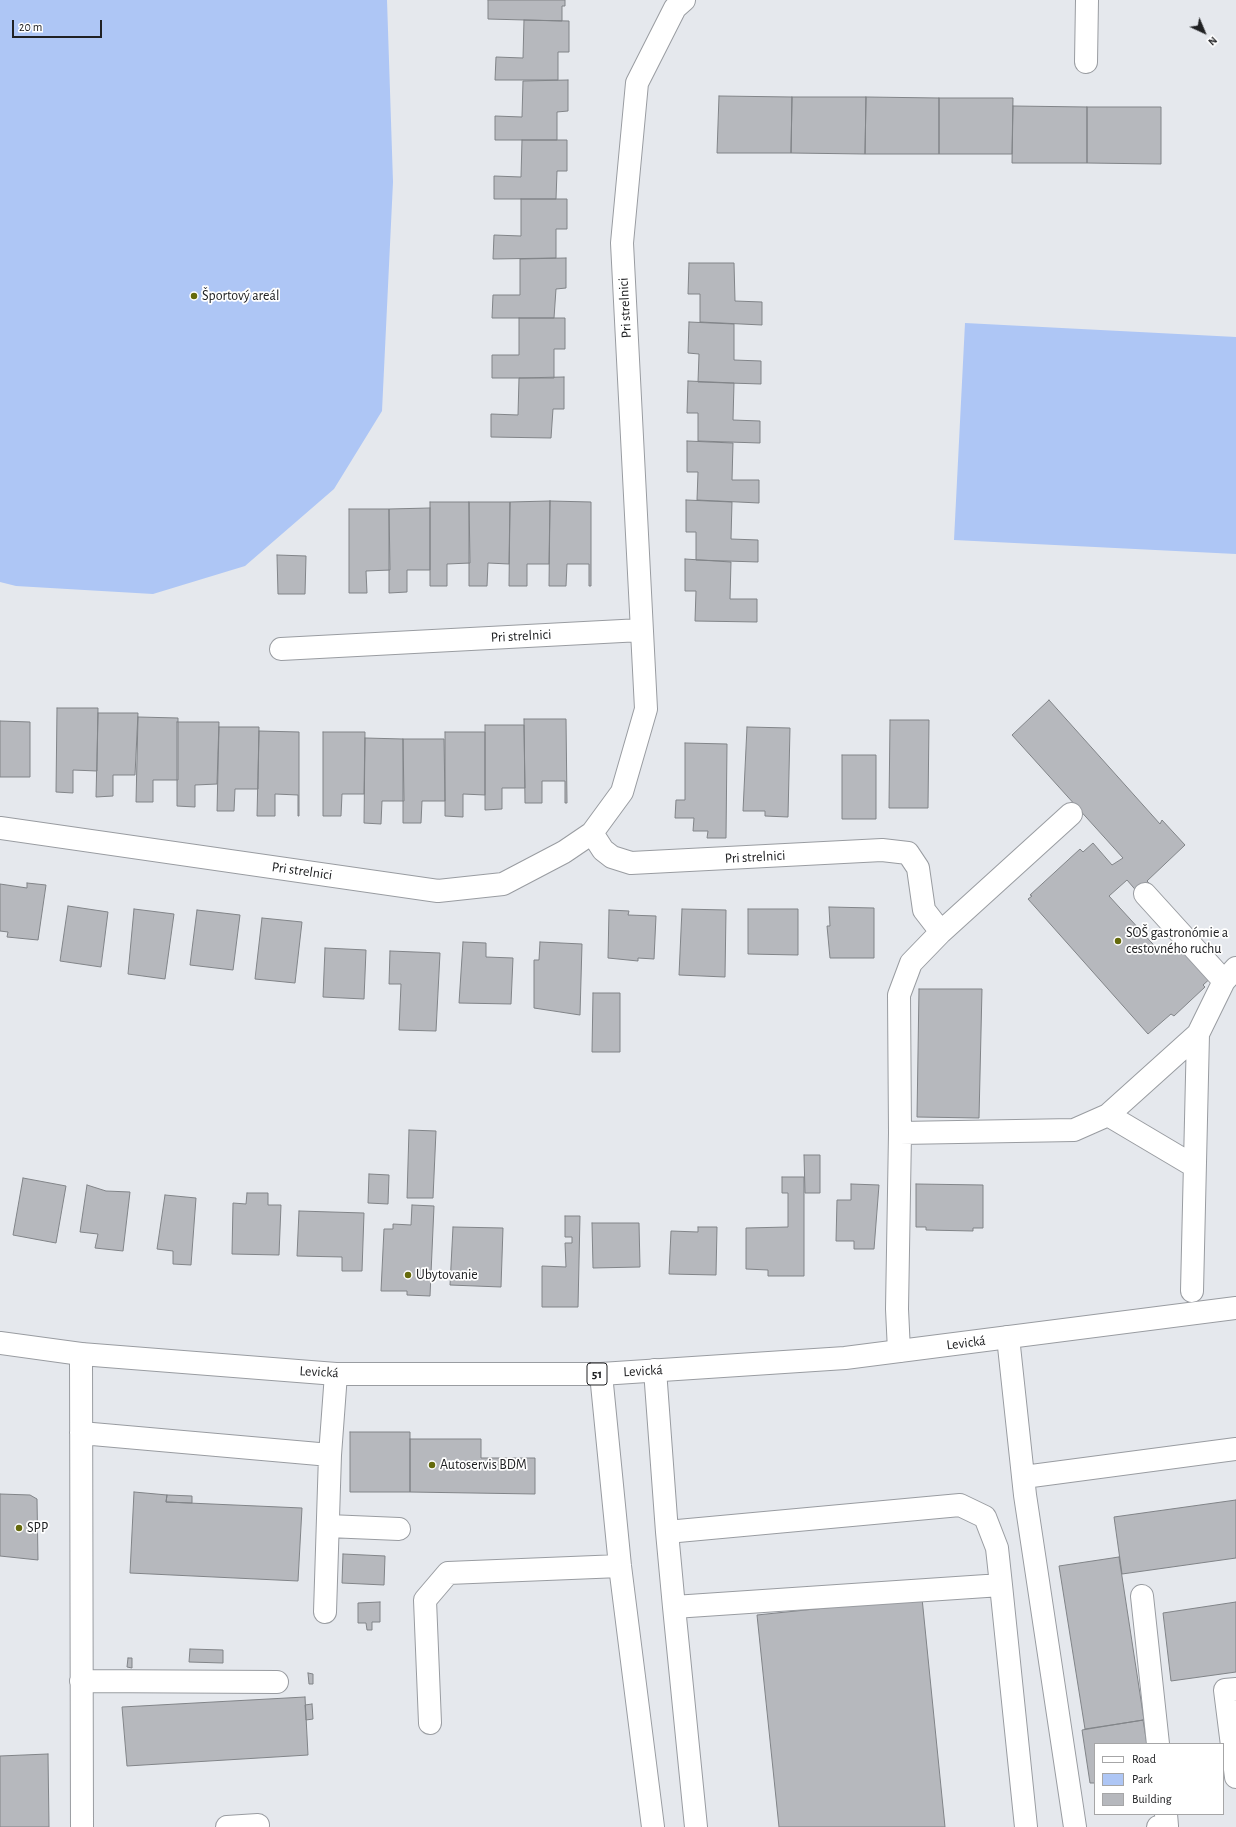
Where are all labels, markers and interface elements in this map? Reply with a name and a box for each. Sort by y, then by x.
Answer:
scale bar [14,12,104,38]
north arrow [1184,12,1224,52]
text: 20 m [19,21,42,33]
text: N [1206,34,1219,48]
street label: Pri strelnici [615,277,635,339]
place label: Športový areál [202,288,279,304]
marker: Športový areál [189,291,199,301]
street label: Pri strelnici [490,626,552,646]
street label: Pri strelnici [724,847,786,867]
street label: Pri strelnici [271,858,333,884]
place label: SOŠ gastronómie a cestovného ruchu [1126,925,1228,958]
marker: SOŠ gastronómie a cestovného ruchu [1113,936,1123,946]
place label: Ubytovanie [416,1267,478,1283]
marker: Ubytovanie [403,1270,413,1280]
street label: Levická [945,1332,987,1354]
street label: Levická [623,1362,663,1380]
street label: Levická [299,1363,339,1381]
road number: 51 [587,1363,607,1385]
place label: Autoservis BDM [440,1457,527,1473]
marker: Autoservis BDM [427,1460,437,1470]
place label: SPP [27,1520,48,1536]
marker: SPP [14,1523,24,1533]
legend [1094,1743,1224,1815]
text: Road [1132,1753,1156,1765]
text: Park [1132,1773,1153,1785]
text: Building [1132,1793,1172,1805]

